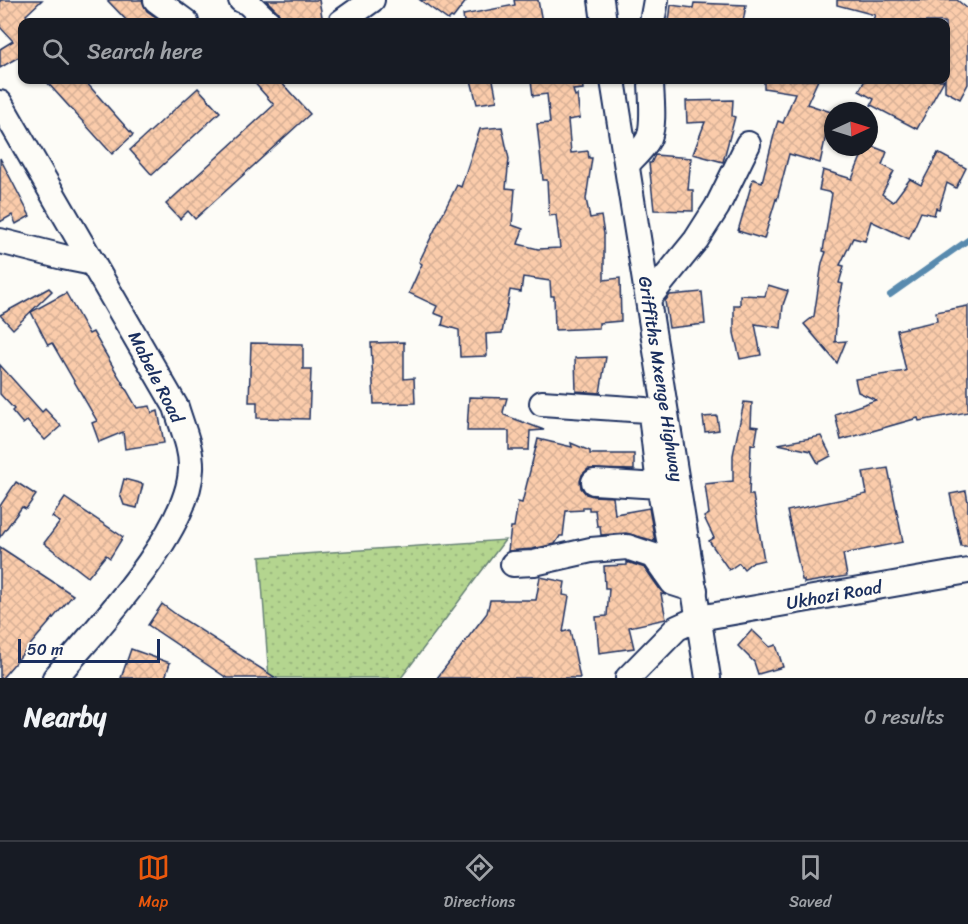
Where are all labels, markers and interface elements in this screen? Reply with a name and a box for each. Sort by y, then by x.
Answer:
search box [18,18,950,84]
text: Search here [87,32,203,71]
icon: search [39,35,72,68]
north arrow [824,102,878,156]
street label: Griffiths Mxenge Highway [629,274,693,485]
street label: Mabele Road [119,325,194,430]
street label: Ukhozi Road [784,571,886,619]
text: 50 m [27,635,63,664]
scale bar [18,636,160,664]
text: Nearby [24,694,106,740]
text: 0 results [864,700,944,735]
tab: Map [137,851,170,916]
tab: Directions [444,851,515,916]
tab: Saved [789,851,831,916]

